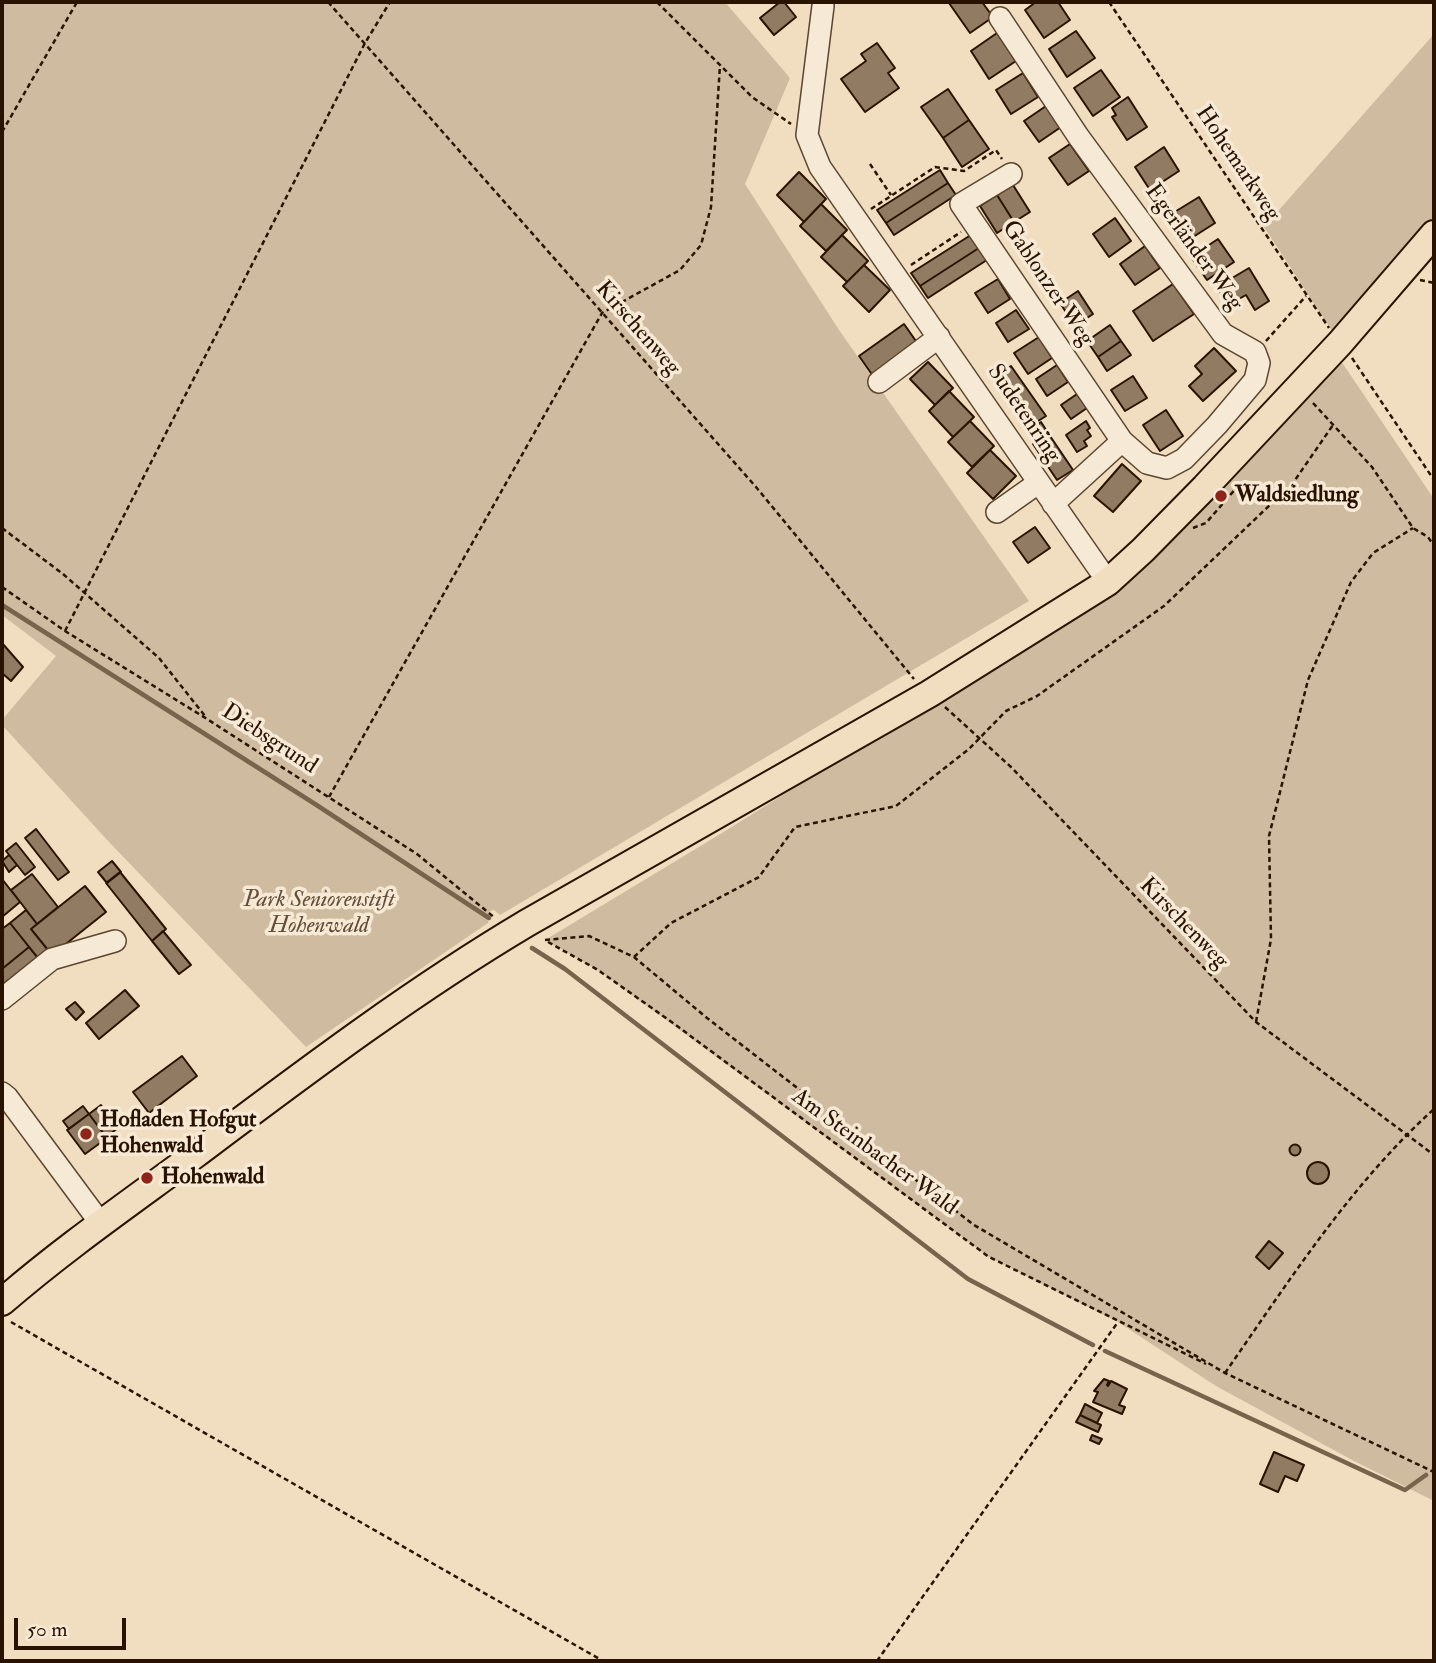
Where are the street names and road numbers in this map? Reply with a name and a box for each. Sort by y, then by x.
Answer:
street label: Hohemarkweg [1188,101,1286,227]
street label: Egerländer Weg [1138,179,1248,317]
street label: Gablonzer Weg [995,216,1099,352]
street label: Kirschenweg [588,276,686,382]
street label: Sudetenring [980,360,1066,468]
street label: Diebsgrund [216,699,322,781]
street label: Kirschenweg [1133,873,1233,975]
street label: Am Steinbacher Wald [786,1084,962,1222]

